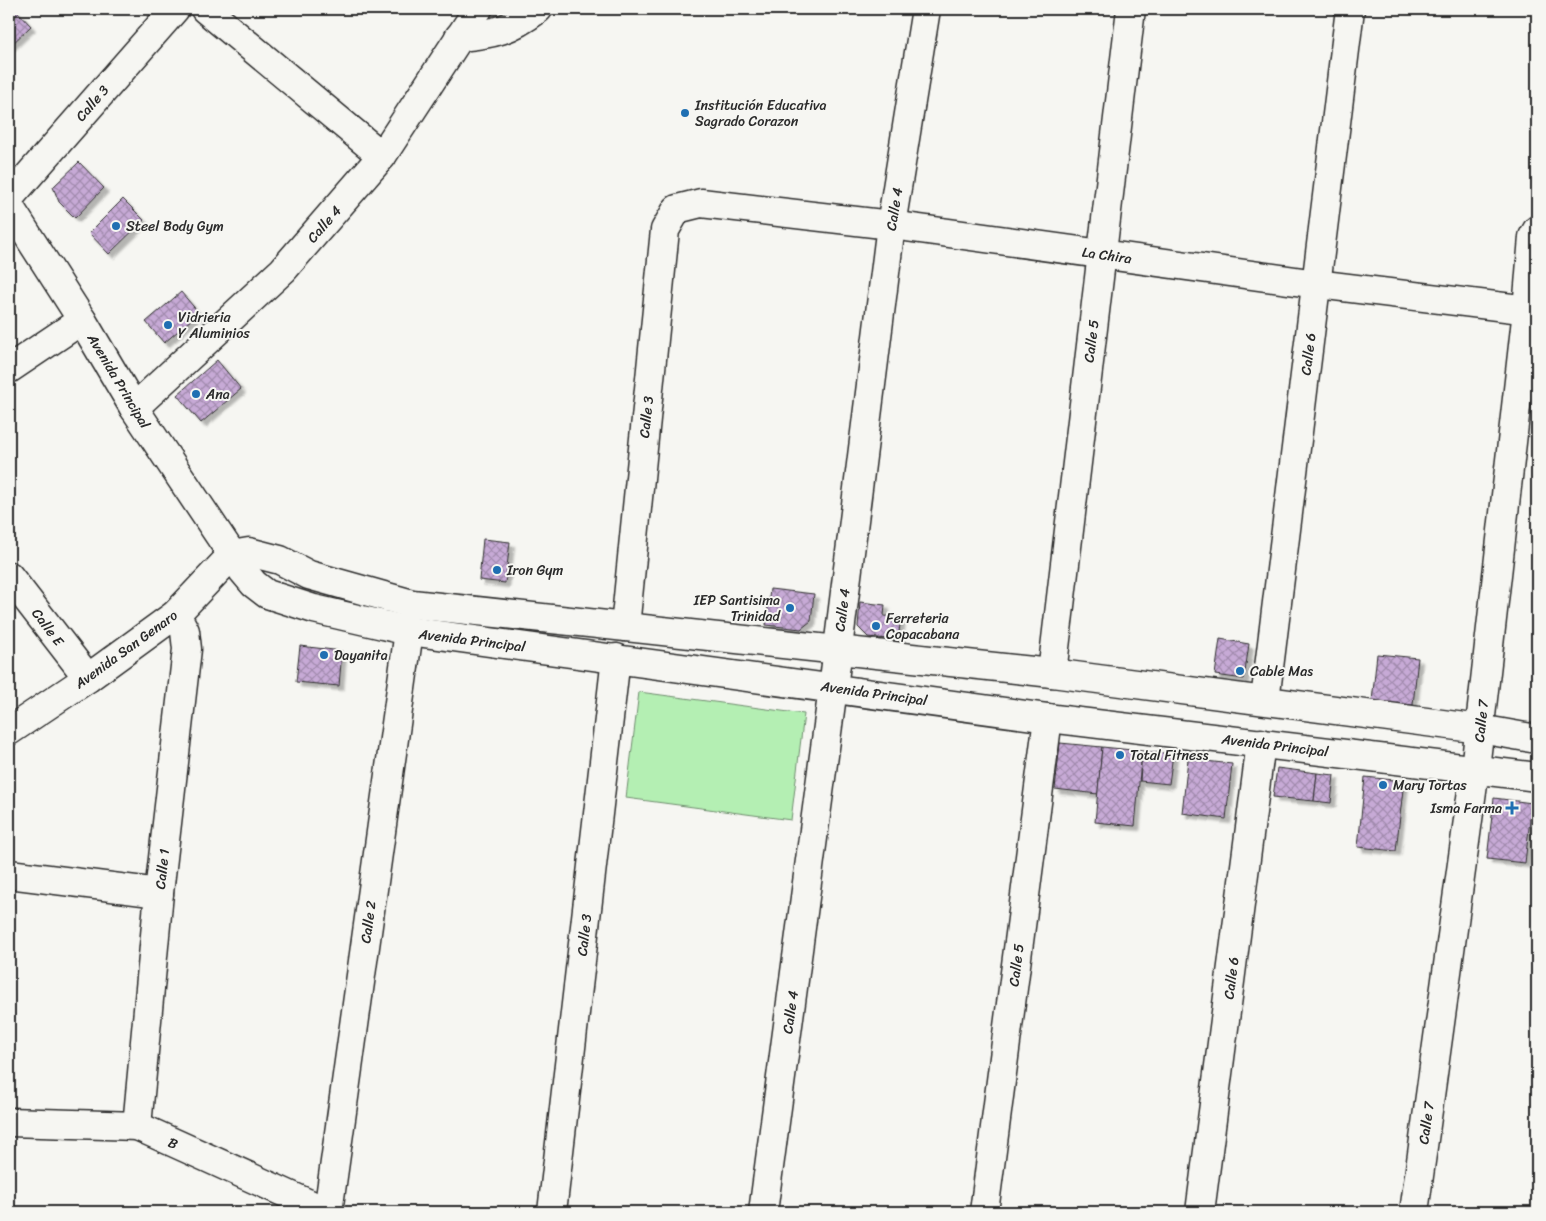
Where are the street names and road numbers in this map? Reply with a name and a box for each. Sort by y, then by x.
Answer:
street label: Calle 3 [69,79,116,127]
street label: Calle 4 [879,185,910,232]
street label: Calle 4 [301,200,348,249]
street label: La Chira [1081,240,1133,271]
street label: Calle 5 [1076,318,1107,364]
street label: Avenida Principal [80,328,157,435]
street label: Calle 6 [1293,331,1323,377]
street label: Calle 3 [632,394,661,439]
street label: Calle 4 [827,587,858,633]
street label: Calle E [25,603,71,653]
street label: Avenida San Genaro [69,603,183,696]
street label: Avenida Principal [416,621,528,660]
street label: Avenida Principal [818,674,930,713]
street label: Calle 7 [1467,698,1496,744]
street label: Avenida Principal [1219,726,1331,765]
street label: Calle 1 [148,848,177,891]
street label: Calle 2 [353,899,384,945]
street label: Calle 3 [570,912,600,958]
street label: Calle 5 [1001,942,1032,988]
street label: Calle 6 [1216,955,1246,1001]
street label: Calle 4 [775,989,806,1035]
street label: Calle 7 [1411,1099,1442,1146]
street label: B [164,1130,182,1157]

